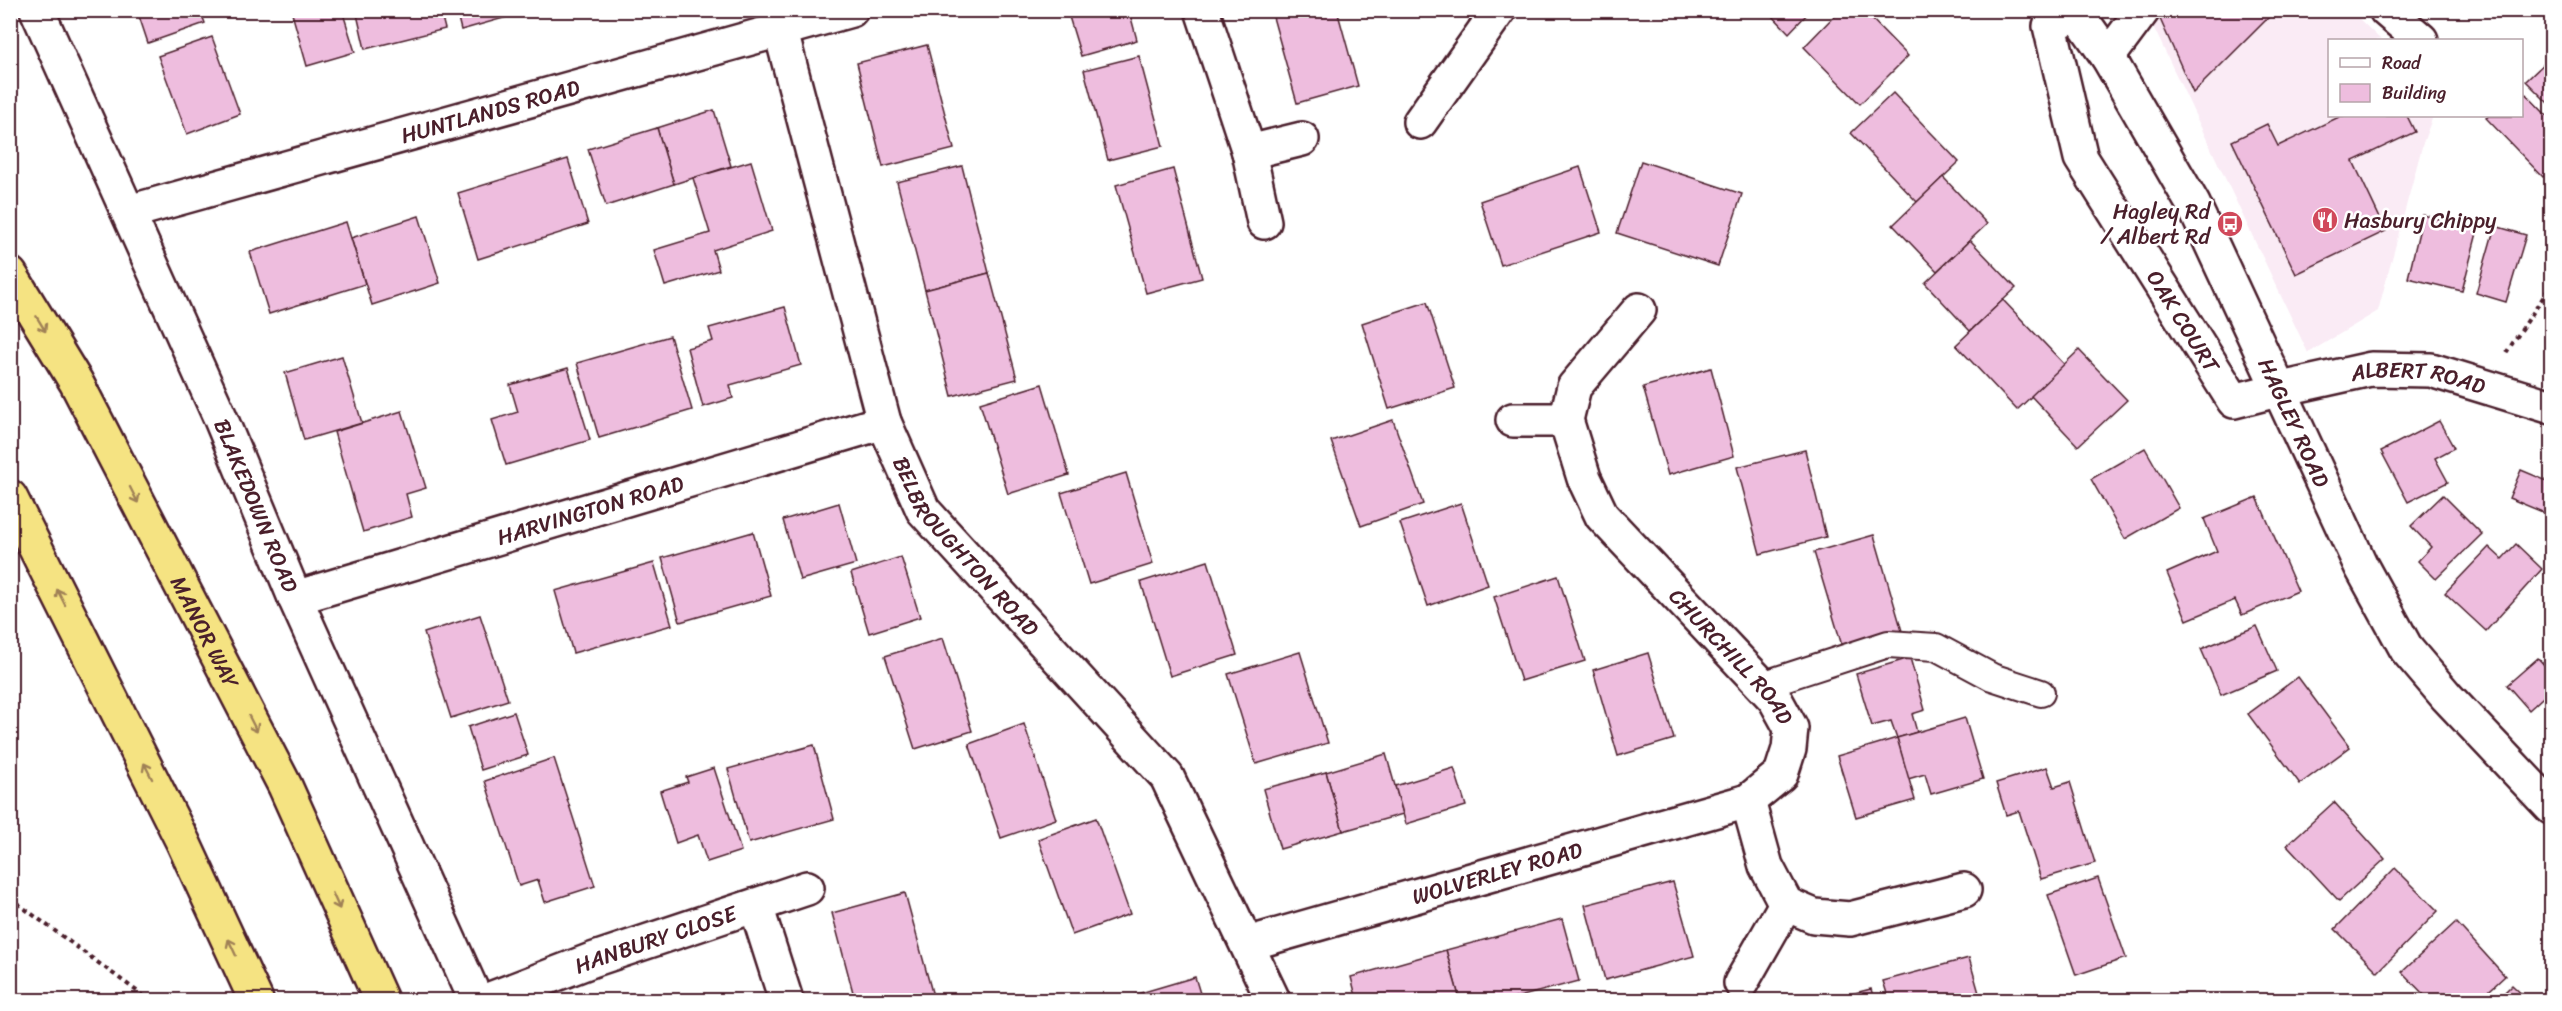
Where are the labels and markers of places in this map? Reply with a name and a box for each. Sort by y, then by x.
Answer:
place label: Hagley Rd / Albert Rd [2100,192,2211,256]
place label: Hasbury Chippy [2344,201,2497,240]
restaurant icon: Hasbury Chippy [2310,205,2340,235]
bus stop icon: Hagley Rd / Albert Rd [2215,209,2245,239]

